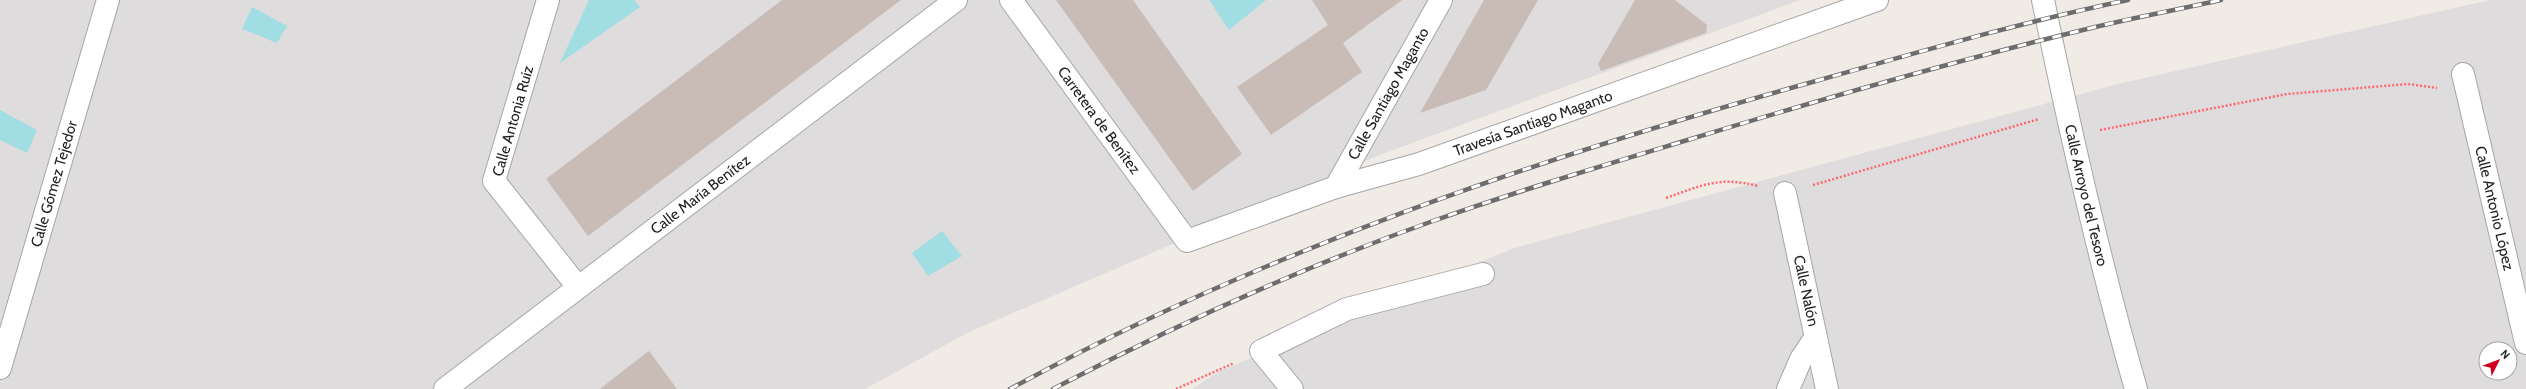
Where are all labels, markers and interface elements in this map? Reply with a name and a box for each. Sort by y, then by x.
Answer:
street label: Calle Santiago Maganto [1344,24,1433,163]
street label: Carretera de Benítez [1054,63,1144,178]
street label: Calle Antonia Ruiz [489,64,537,178]
street label: Travesía Santiago Maganto [1451,87,1615,160]
street label: Calle Gómez Tejedor [27,118,81,249]
street label: Calle Arroyo del Tesoro [2061,123,2112,268]
street label: Calle Antonio López [2471,144,2518,272]
street label: Calle María Benítez [647,151,754,238]
street label: Calle Nalón [1790,254,1822,328]
north arrow [2478,341,2518,381]
text: N [2498,347,2513,362]

